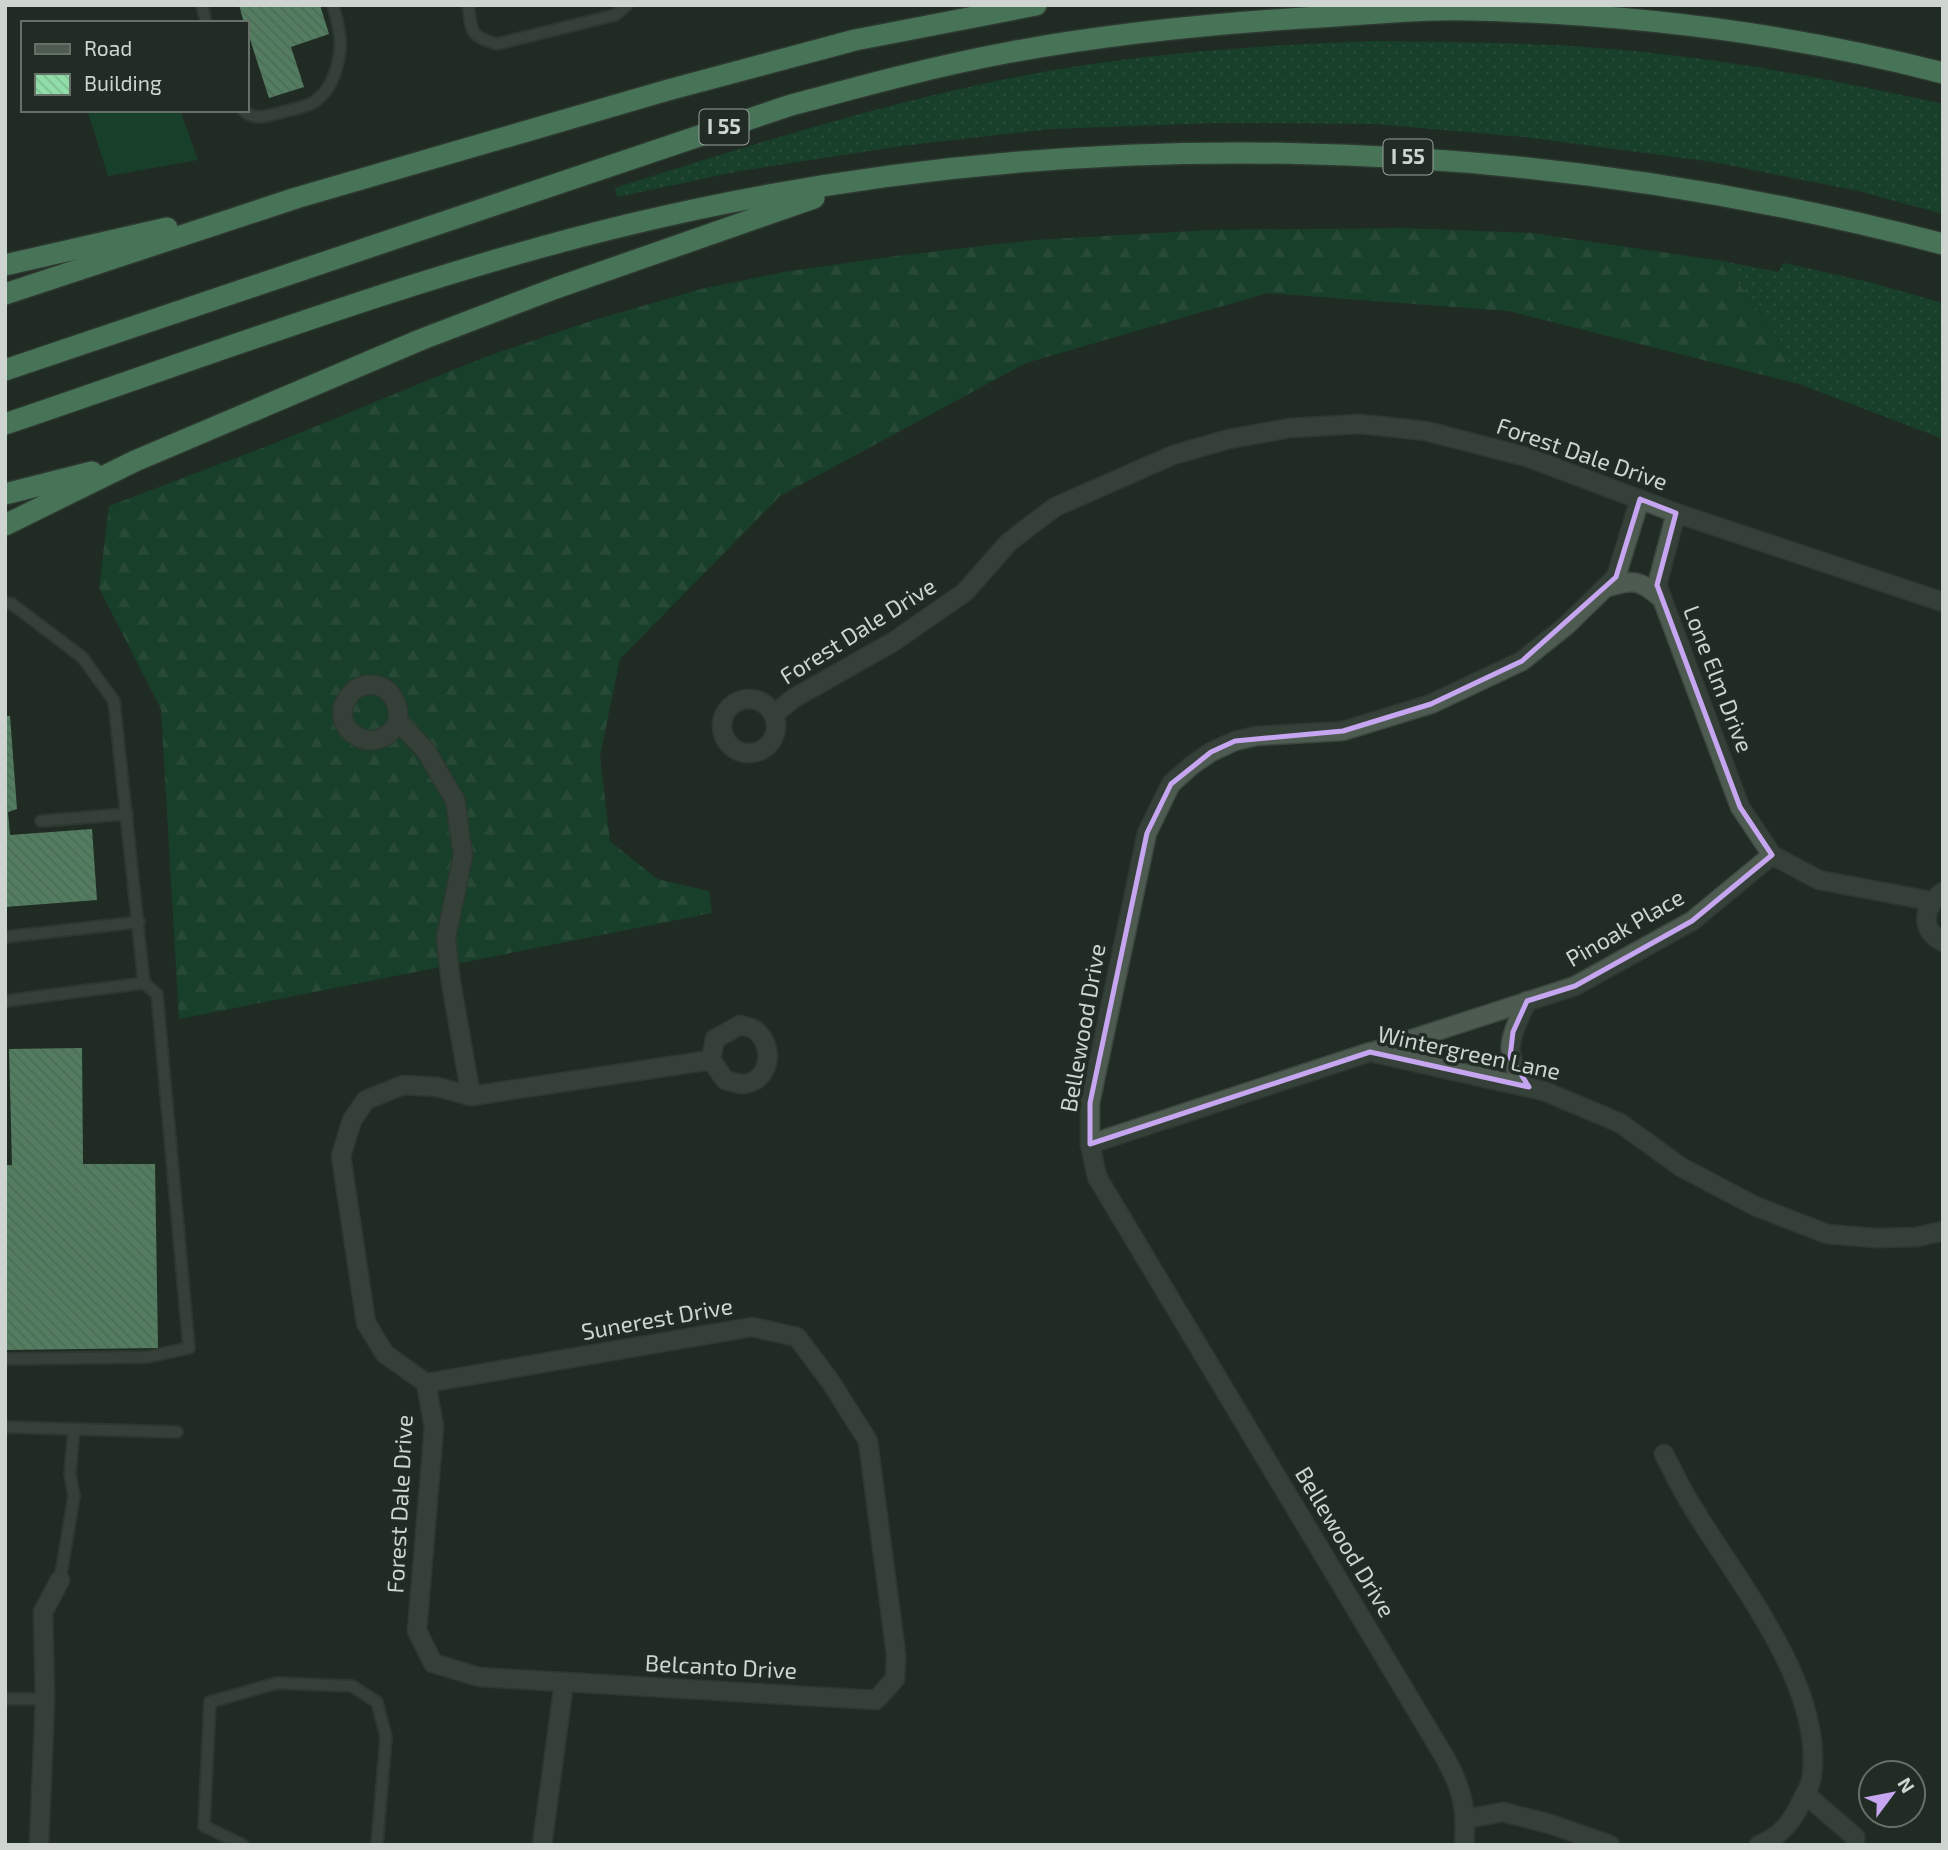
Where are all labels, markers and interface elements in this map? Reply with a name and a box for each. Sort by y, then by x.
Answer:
legend [21,21,248,112]
text: Road [84,35,132,60]
text: Building [84,70,162,95]
road number: I 55 [700,110,748,144]
road number: I 55 [1384,140,1432,174]
street label: Forest Dale Drive [1493,411,1671,495]
street label: Forest Dale Drive [774,571,941,689]
street label: Lone Elm Drive [1678,601,1760,756]
street label: Pinoak Place [1561,882,1688,972]
street label: Bellewood Drive [1053,941,1111,1114]
street label: Wintergreen Lane [1375,1019,1563,1085]
street label: Sunerest Drive [579,1291,735,1345]
street label: Forest Dale Drive [380,1414,418,1594]
street label: Bellewood Drive [1290,1461,1402,1622]
street label: Belcanto Drive [644,1648,798,1684]
north arrow [1857,1759,1927,1829]
text: N [1893,1773,1920,1797]

